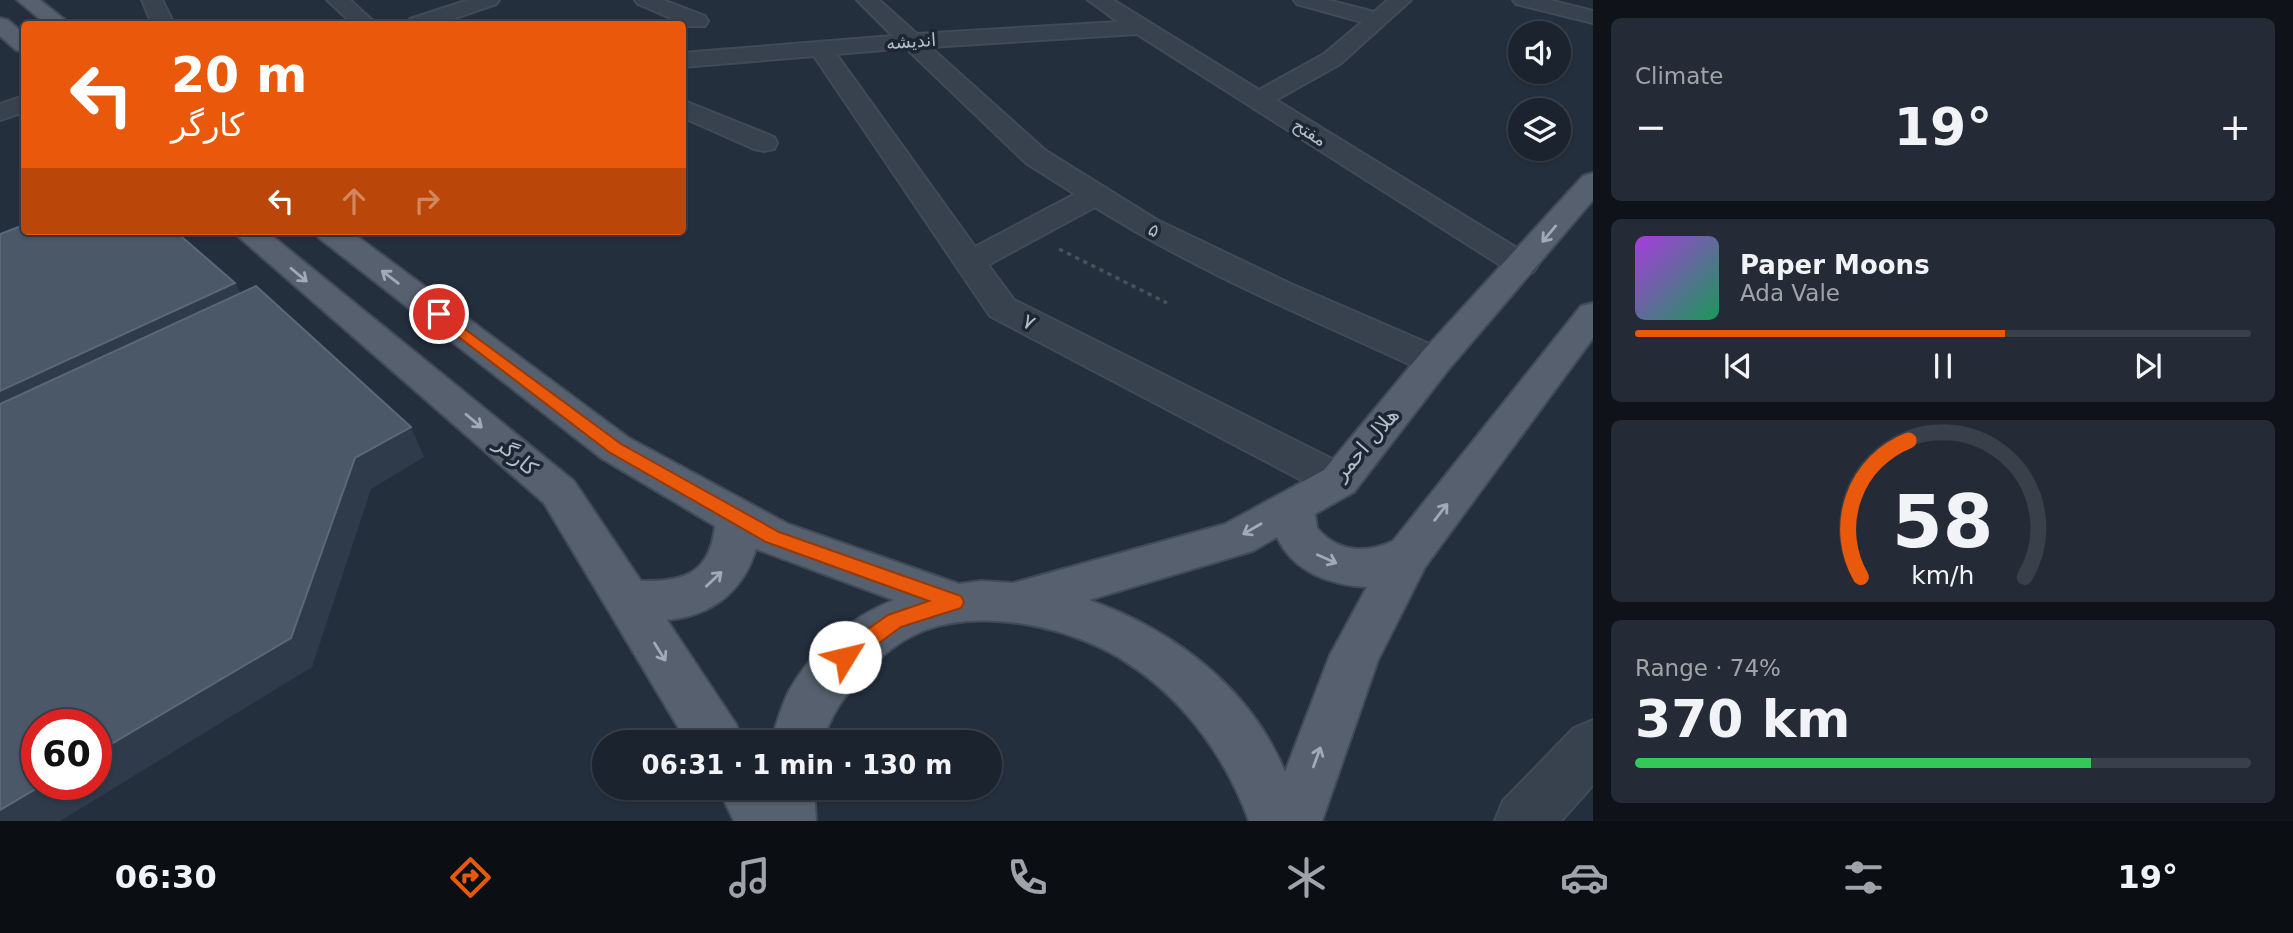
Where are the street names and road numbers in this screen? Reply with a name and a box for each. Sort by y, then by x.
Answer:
street label: اندیشه [885,29,937,53]
street label: مفتح [1289,114,1331,151]
street label: ۵ [1145,218,1163,242]
street label: ۷ [1019,309,1039,335]
street label: هلال احمر [1327,403,1404,486]
street label: کارگر [489,431,542,481]

